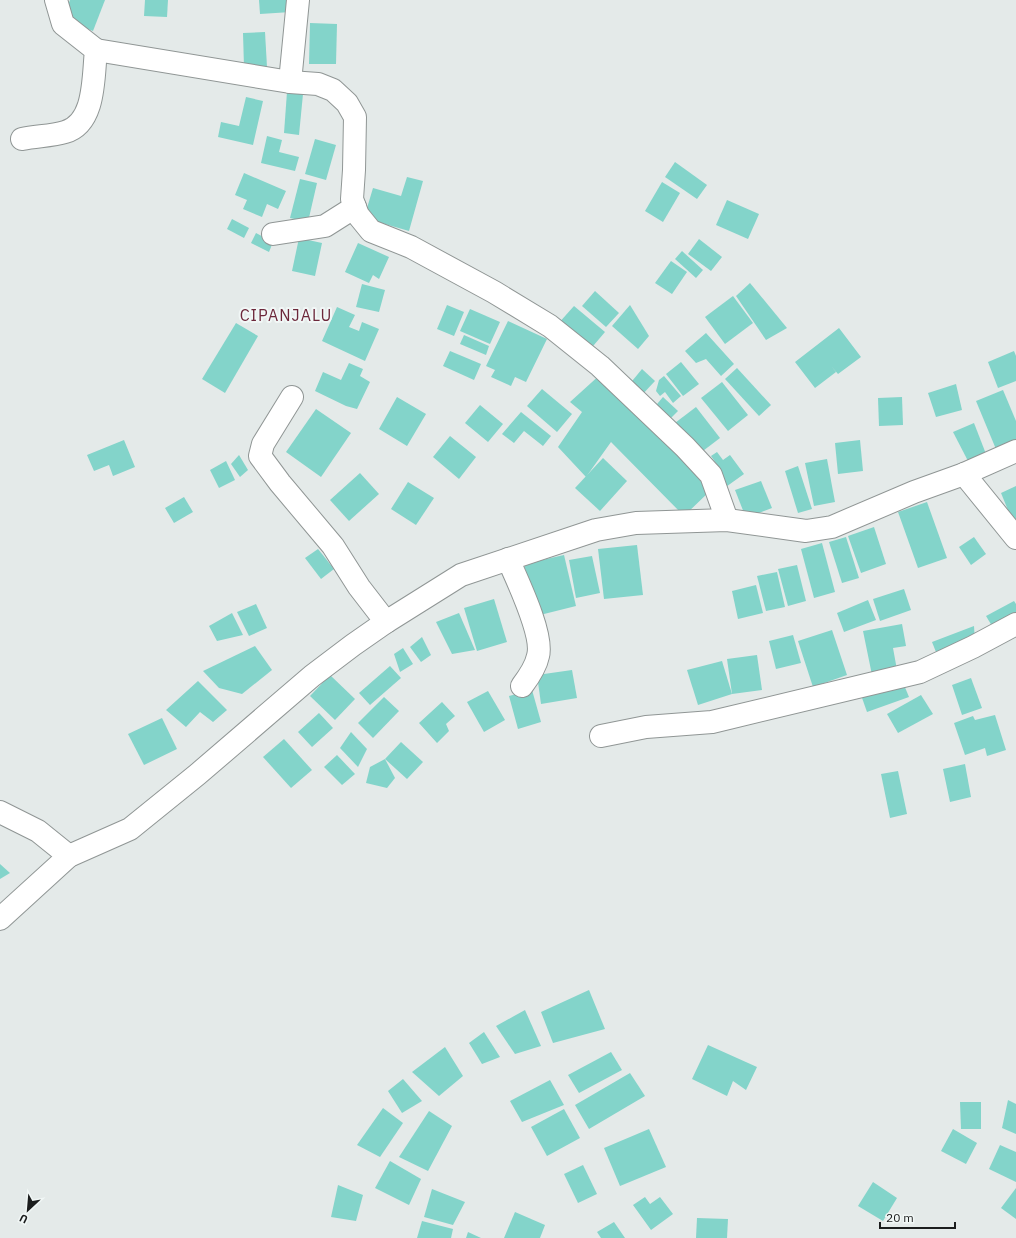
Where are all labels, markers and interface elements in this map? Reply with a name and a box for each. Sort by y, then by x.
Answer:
district label: CIPANJALU [240,305,332,325]
north arrow [8,1190,48,1230]
scale bar [880,1204,955,1230]
text: 20 m [886,1210,914,1225]
text: U [17,1211,30,1227]

